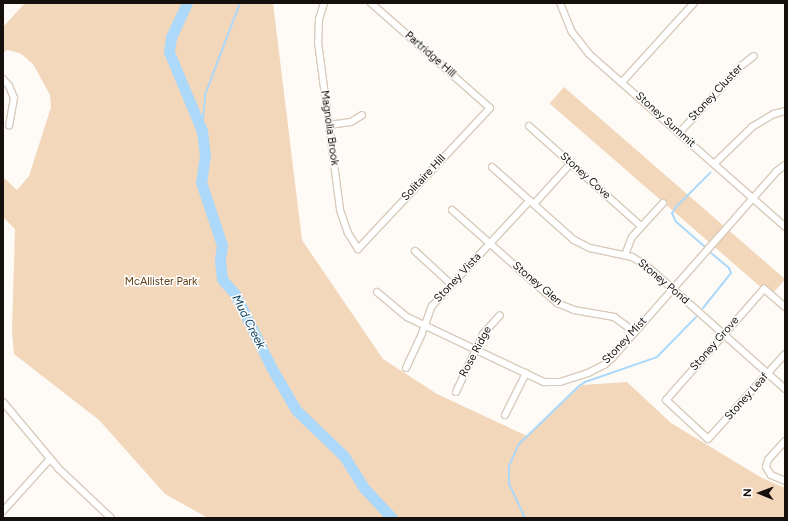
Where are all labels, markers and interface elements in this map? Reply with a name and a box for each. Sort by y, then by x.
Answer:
street label: Partridge Hill [402,29,458,81]
street label: Stoney Cluster [686,62,746,124]
street label: Magnolia Brook [317,90,341,166]
street label: Stoney Summit [632,90,698,150]
street label: Stoney Cove [557,150,613,202]
street label: Solitaire Hill [399,152,449,204]
street label: Stoney Vista [432,251,484,305]
street label: Stoney Pond [635,257,691,307]
street label: Stoney Glen [510,259,564,309]
park label: McAllister Park [125,275,197,289]
water label: Mud Creek [228,293,268,351]
street label: Stoney Grove [688,314,742,374]
street label: Stoney Mist [600,315,650,367]
street label: Rose Ridge [457,324,495,380]
street label: Stoney Leaf [722,371,772,423]
north arrow [740,473,780,513]
text: N [741,488,754,497]

